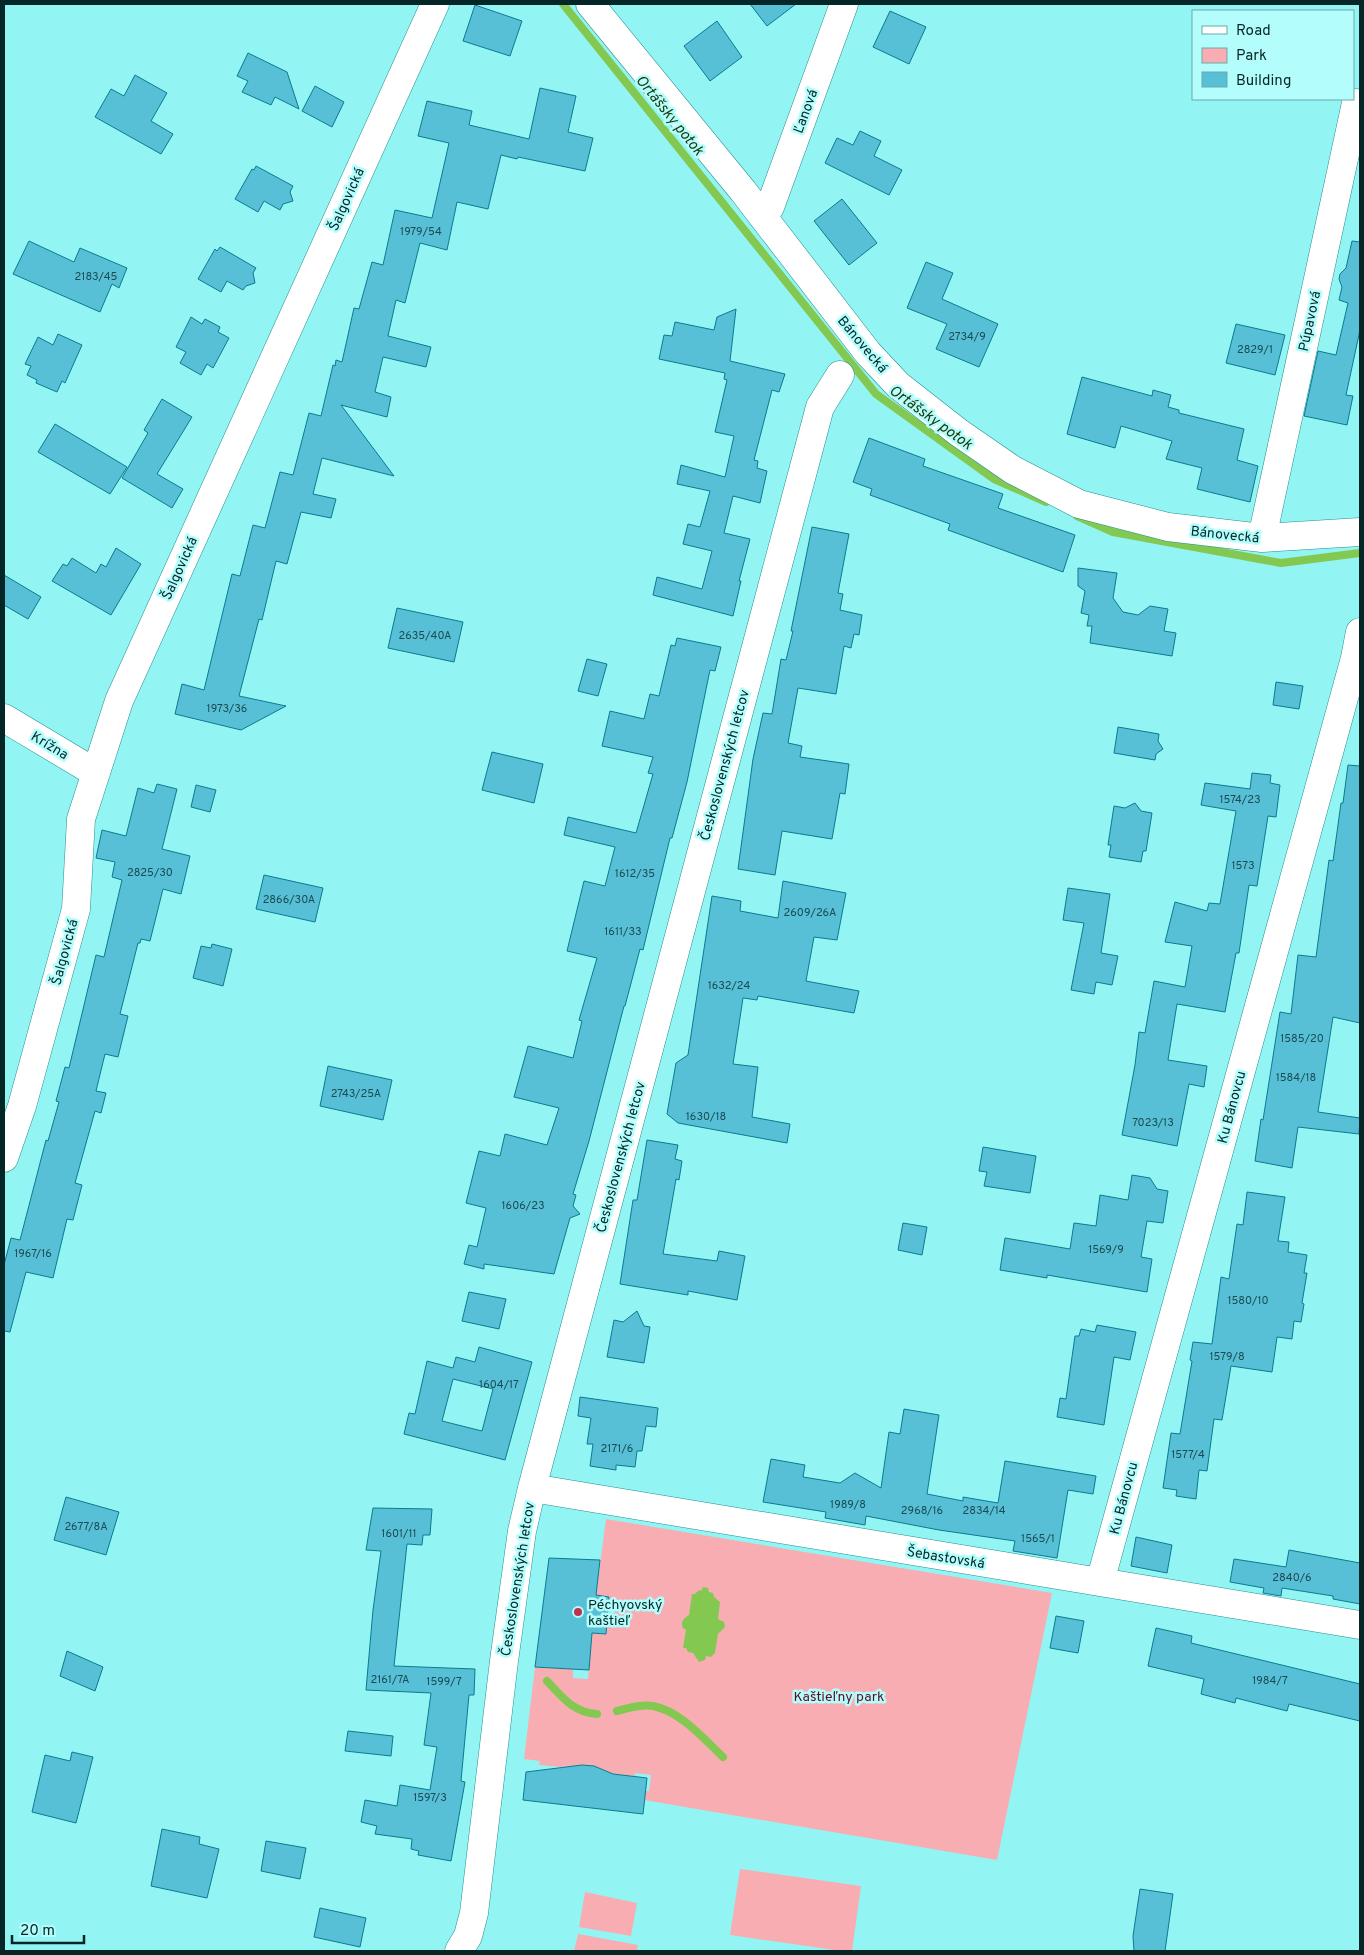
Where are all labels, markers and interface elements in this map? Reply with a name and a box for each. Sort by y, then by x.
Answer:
legend [1192,10,1354,100]
text: Road [1236,22,1271,41]
text: Park [1236,47,1267,66]
water label: Ortášsky potok [631,72,707,160]
text: Building [1236,72,1291,91]
street label: Ľanová [791,87,822,136]
street label: Šalgovická [325,165,369,234]
house number: 1979/54 [400,225,442,239]
house number: 2183/45 [75,270,118,284]
street label: Púpavová [1296,290,1325,353]
street label: Bánovecká [833,313,891,377]
house number: 2734/9 [948,330,986,344]
house number: 2829/1 [1237,343,1273,357]
water label: Ortášsky potok [885,382,976,455]
street label: Bánovecká [1190,523,1260,548]
street label: Šalgovická [158,534,202,603]
house number: 2635/40A [398,629,452,643]
street label: Československých letcov [696,688,754,843]
house number: 1973/36 [207,702,247,716]
street label: Krížna [27,729,71,764]
house number: 1574/23 [1219,793,1261,807]
house number: 1573 [1231,859,1255,873]
house number: 2825/30 [127,866,173,880]
house number: 1612/35 [615,867,655,881]
house number: 2866/30A [263,893,315,907]
house number: 2609/26A [784,906,836,920]
street label: Šalgovická [48,917,82,987]
house number: 1611/33 [604,925,642,939]
house number: 1632/24 [708,979,750,993]
house number: 1585/20 [1280,1032,1324,1046]
street label: Ku Bánovcu [1215,1069,1250,1146]
house number: 1584/18 [1276,1071,1316,1085]
street label: Československých letcov [592,1080,650,1235]
house number: 2743/25A [331,1087,381,1101]
house number: 1630/18 [686,1110,726,1124]
house number: 7023/13 [1132,1116,1174,1130]
house number: 1606/23 [501,1199,545,1213]
house number: 1569/9 [1088,1243,1124,1257]
house number: 1967/16 [14,1247,52,1261]
house number: 1580/10 [1227,1294,1269,1308]
house number: 1579/8 [1209,1350,1245,1364]
house number: 1604/17 [479,1378,519,1392]
house number: 2171/6 [601,1442,633,1456]
house number: 1577/4 [1171,1448,1205,1462]
street label: Ku Bánovcu [1107,1460,1142,1537]
house number: 1989/8 [830,1498,866,1512]
street label: Československých letcov [497,1501,539,1658]
house number: 2968/16 [901,1504,943,1518]
house number: 2834/14 [962,1504,1006,1518]
house number: 2677/8A [64,1520,108,1534]
house number: 1601/11 [381,1527,417,1541]
house number: 1565/1 [1021,1532,1055,1546]
street label: Šebastovská [906,1543,986,1573]
house number: 2840/6 [1272,1571,1312,1585]
place label: Péchyovský kaštieľ [588,1597,662,1630]
marker: Péchyovský kaštieľ [572,1606,584,1618]
house number: 2161/7A [370,1673,410,1687]
house number: 1984/7 [1252,1674,1288,1688]
house number: 1599/7 [426,1675,462,1689]
park label: Kaštieľny park [794,1689,885,1706]
house number: 1597/3 [413,1791,447,1805]
scale bar [12,1912,85,1944]
text: 20 m [20,1922,55,1941]

